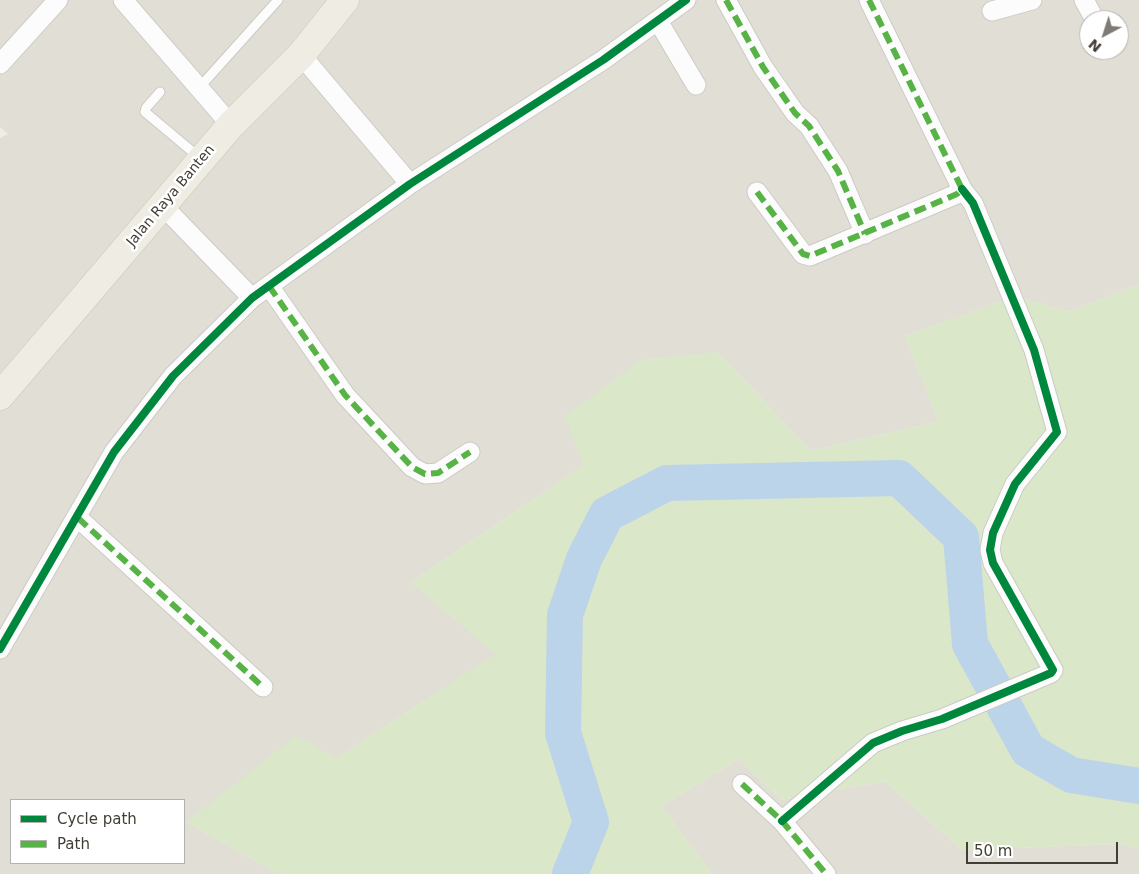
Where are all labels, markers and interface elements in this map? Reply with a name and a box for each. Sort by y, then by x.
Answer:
north arrow [1079,10,1129,60]
text: N [1085,36,1105,56]
street label: Jalan Raya Banten [123,142,219,250]
legend [10,799,185,864]
text: Cycle path [57,810,137,828]
scale bar [969,832,1122,864]
text: Path [57,835,90,853]
text: 50 m [974,842,1012,860]

